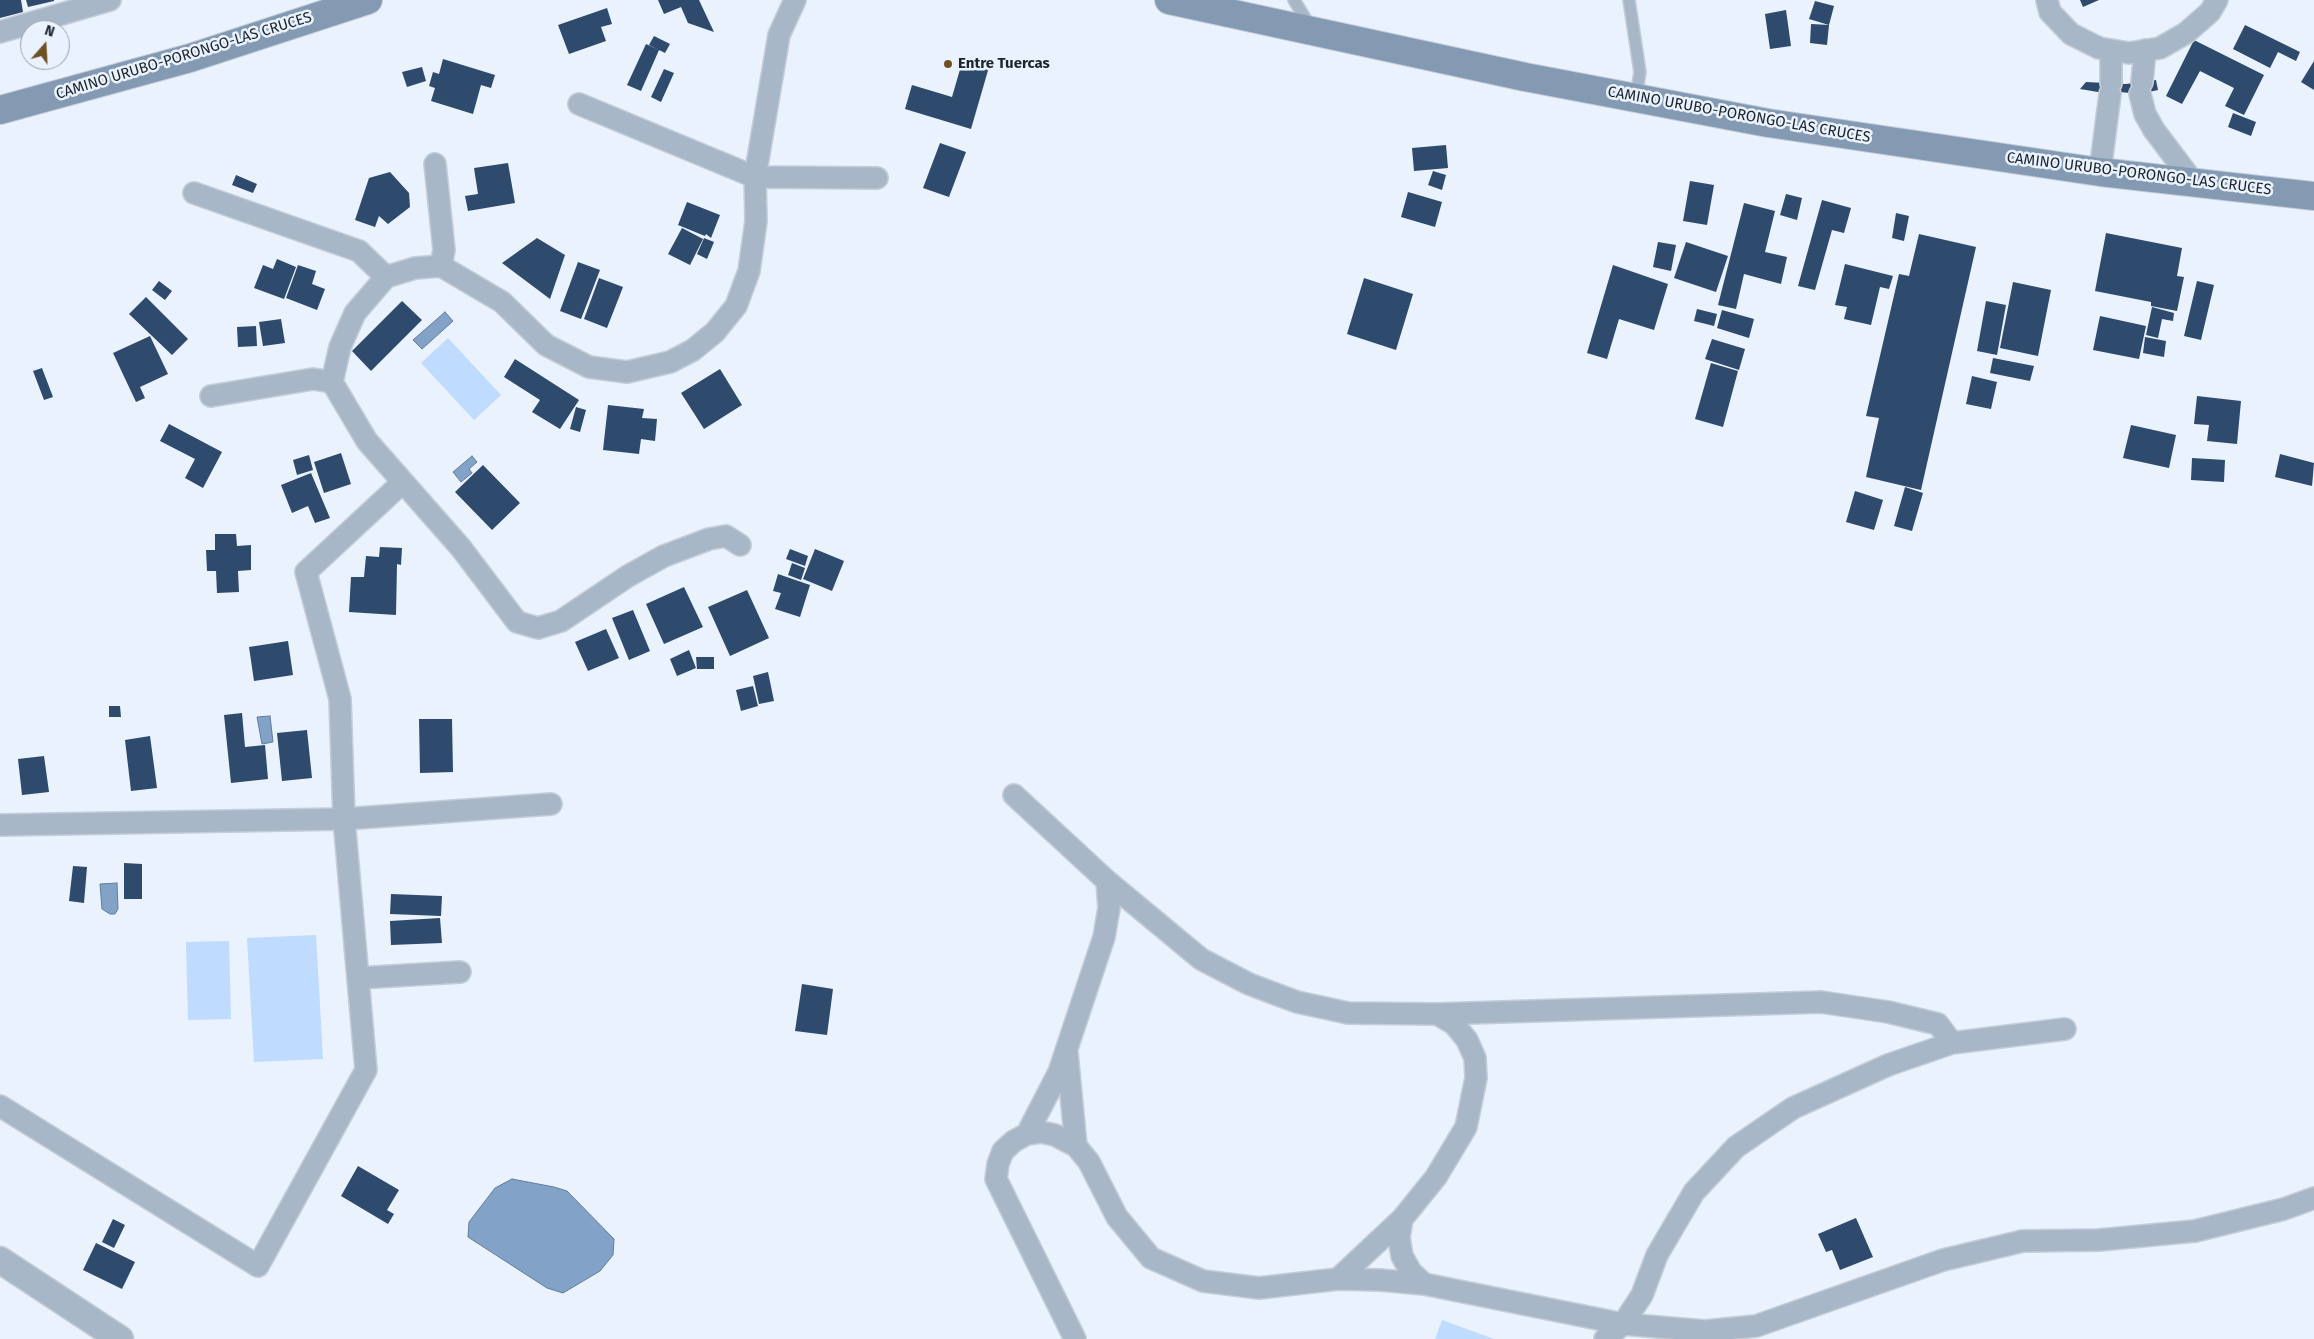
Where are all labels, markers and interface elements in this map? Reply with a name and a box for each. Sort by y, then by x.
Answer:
street label: CAMINO URUBO-PORONGO-LAS CRUCES [54,8,314,104]
north arrow [20,20,70,70]
text: N [43,22,57,41]
place label: Entre Tuercas [958,55,1050,73]
marker: Entre Tuercas [942,58,954,70]
street label: CAMINO URUBO-PORONGO-LAS CRUCES [1606,83,1872,147]
street label: CAMINO URUBO-PORONGO-LAS CRUCES [2006,149,2272,199]

